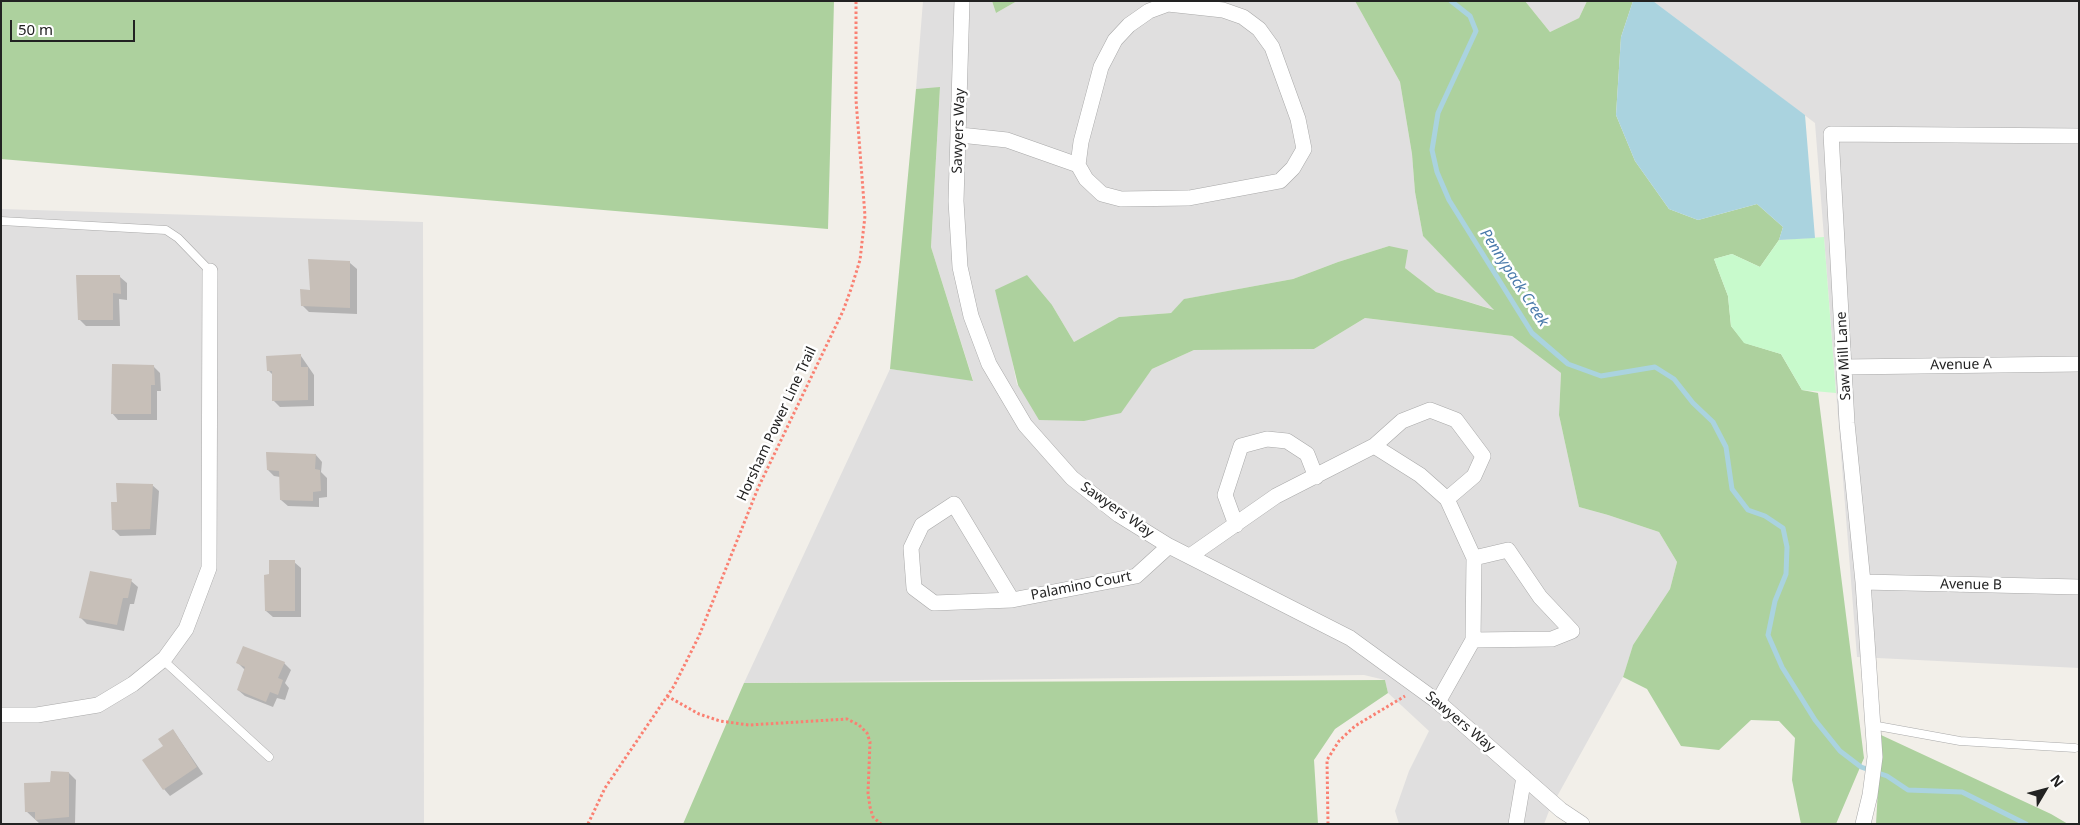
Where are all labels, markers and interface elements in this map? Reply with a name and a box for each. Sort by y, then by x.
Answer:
scale bar [12,10,138,42]
text: 50 m [18,19,53,39]
street label: Sawyers Way [949,88,969,174]
water label: Pennypack Creek [1476,226,1552,330]
street label: Saw Mill Lane [1833,311,1855,401]
street label: Horsham Power Line Trail [734,344,820,504]
street label: Avenue A [1930,356,1992,374]
street label: Sawyers Way [1077,479,1157,541]
street label: Palamino Court [1029,568,1133,604]
street label: Avenue B [1940,576,2002,594]
street label: Sawyers Way [1422,688,1498,756]
north arrow [2020,765,2070,815]
text: N [2046,770,2068,791]

